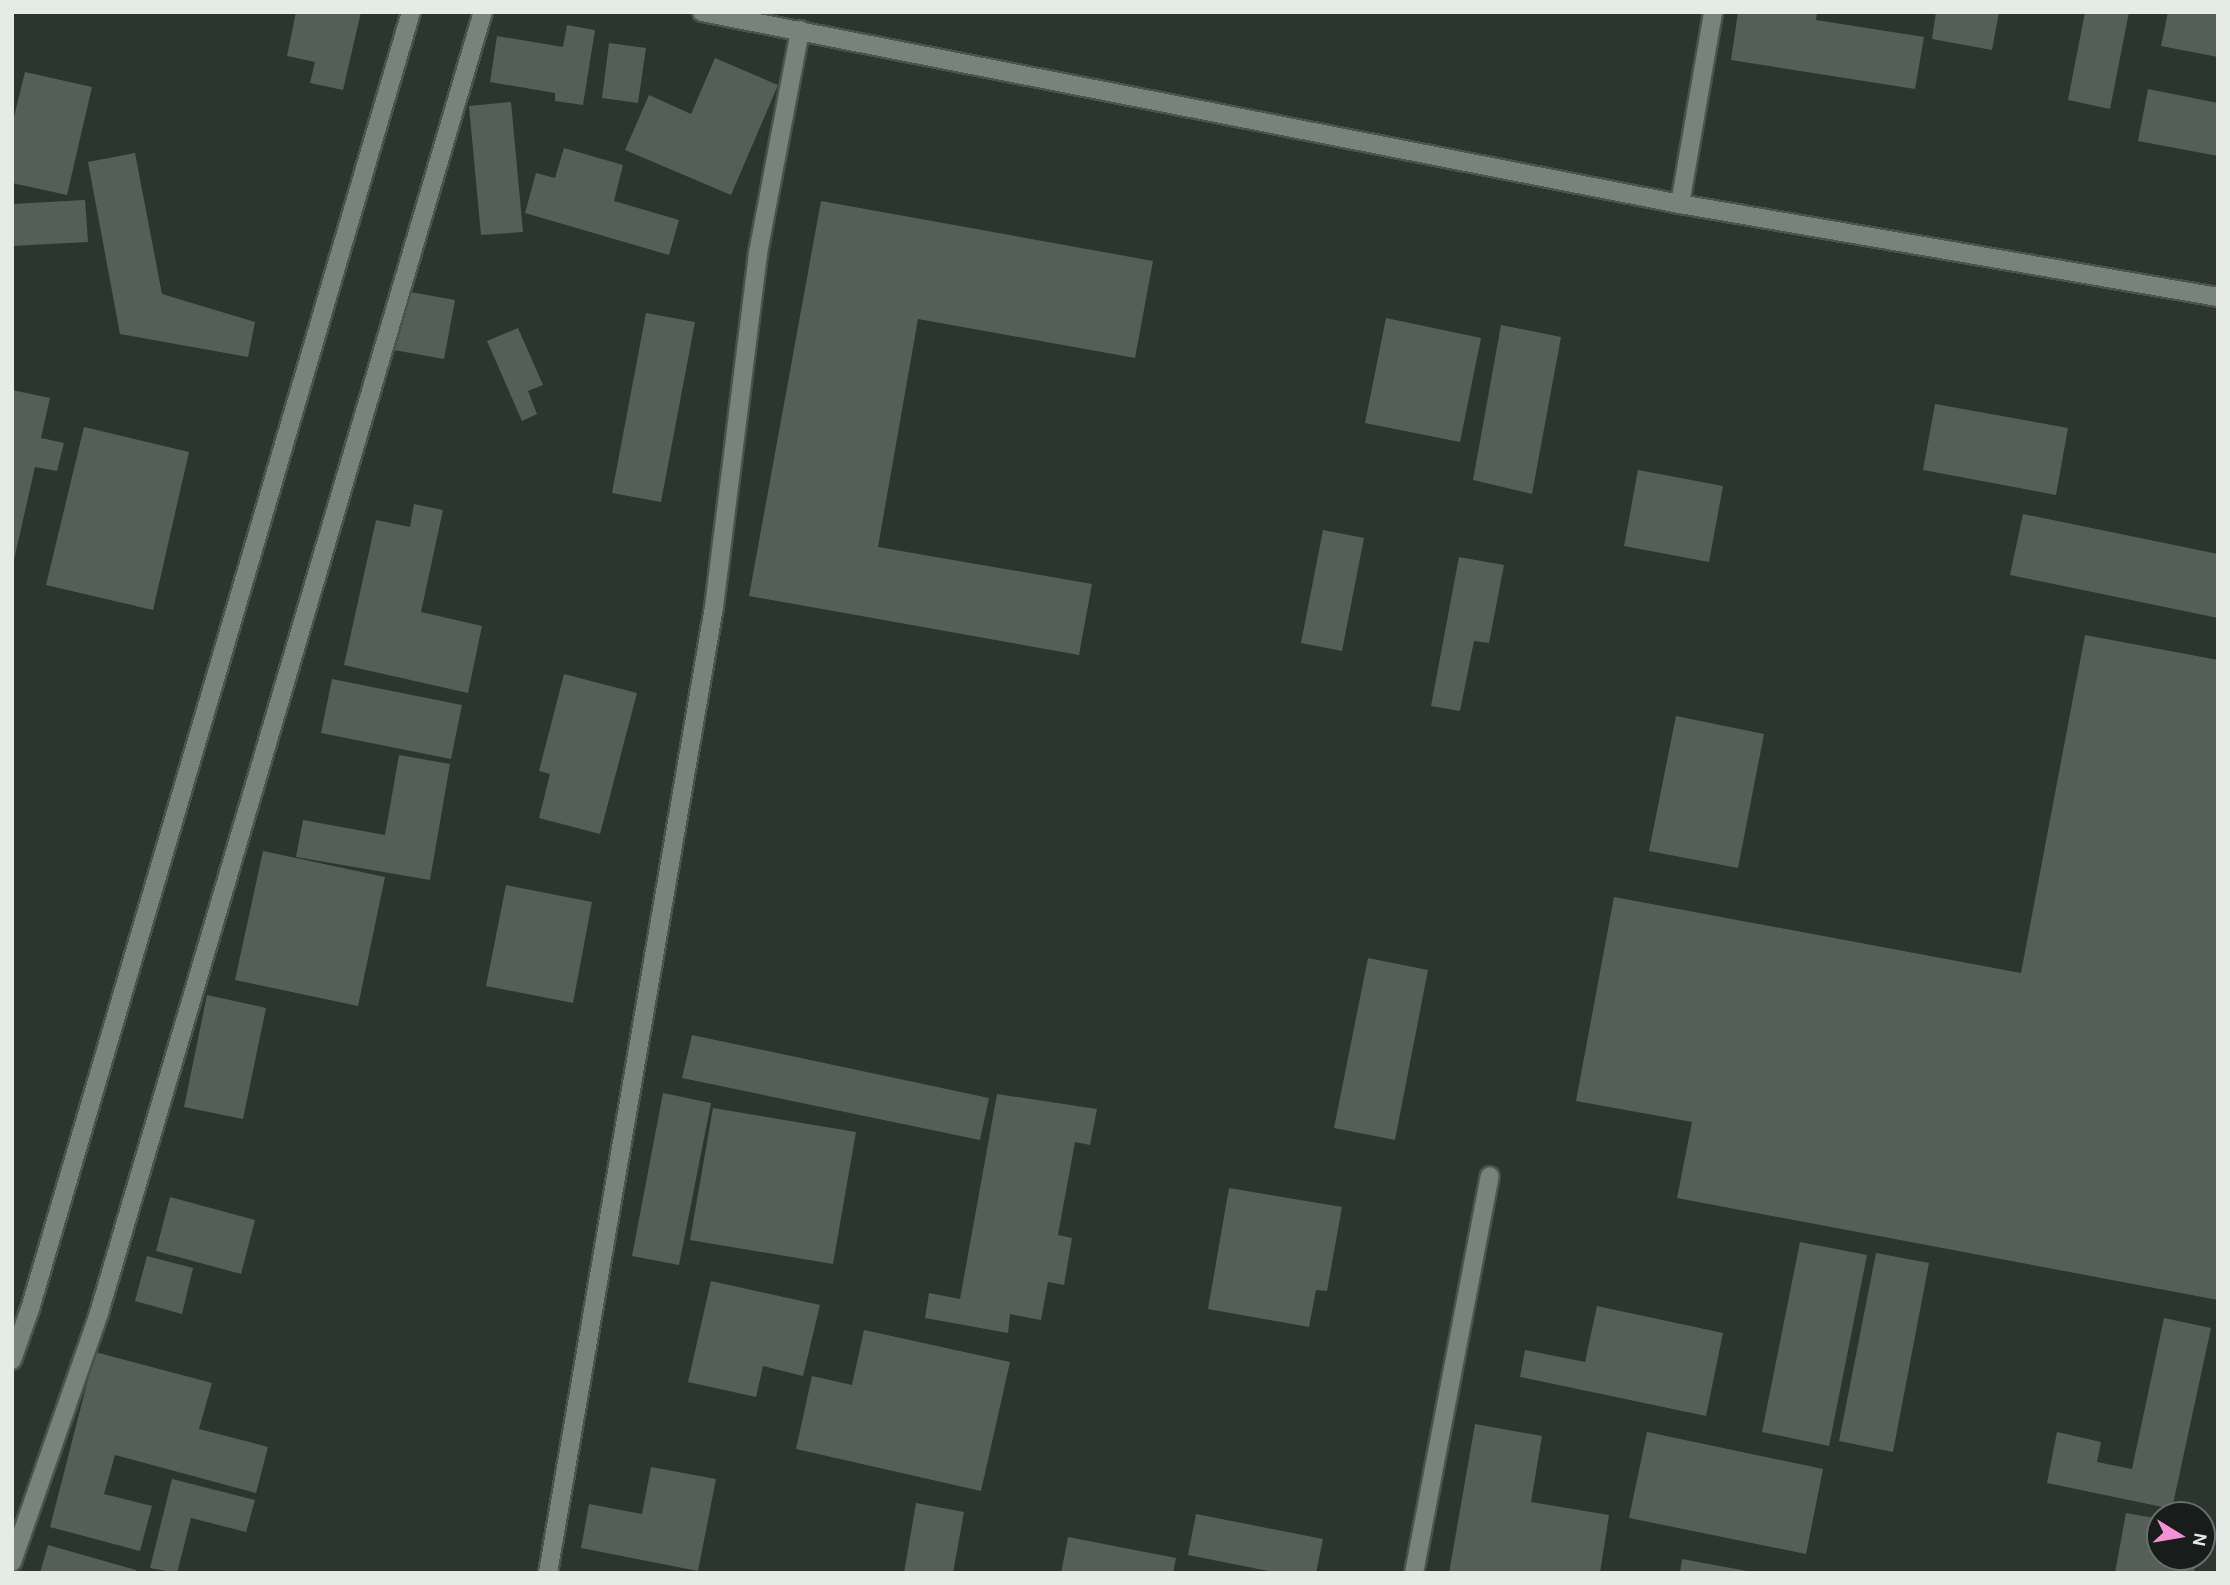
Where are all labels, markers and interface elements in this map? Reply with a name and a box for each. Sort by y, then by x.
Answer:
north arrow [2146,1501,2216,1571]
text: N [2188,1531,2212,1548]

